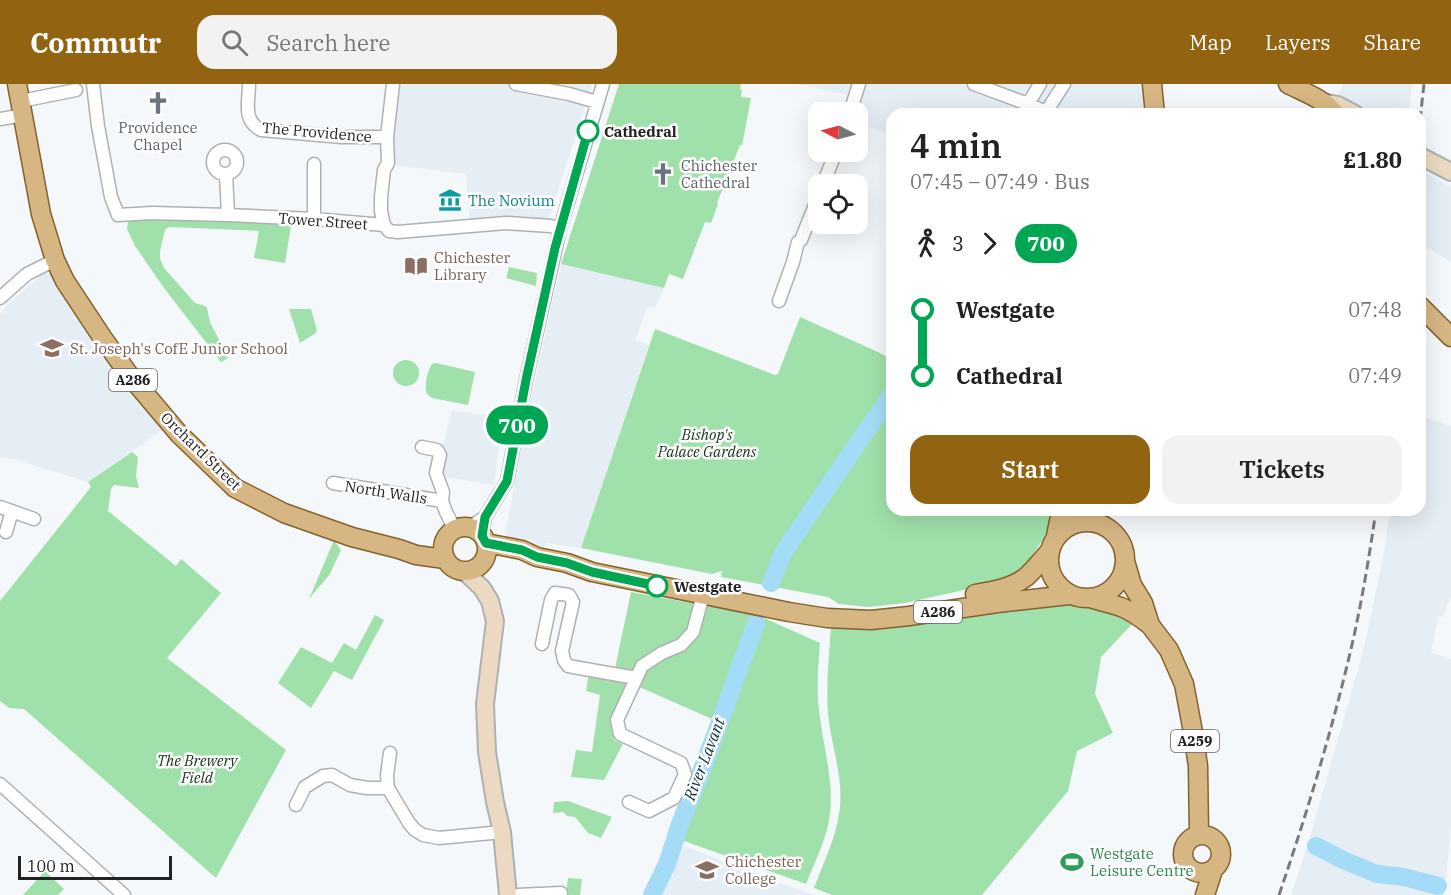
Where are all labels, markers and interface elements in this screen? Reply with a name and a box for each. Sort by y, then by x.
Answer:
search box [197,15,617,69]
text: Commutr [30,24,161,61]
icon: search [218,26,251,59]
text: Search here [266,28,390,57]
text: Map [1189,28,1232,56]
text: Layers [1265,28,1331,56]
text: Share [1364,28,1421,56]
church icon: Providence Chapel [145,90,171,116]
north arrow [808,102,868,162]
map controls [808,102,868,234]
place label: Providence Chapel [118,118,198,154]
street label: The Providence [261,118,373,146]
marker: Cathedral [577,120,599,142]
place label: Cathedral [604,122,677,141]
text: 4 min [910,124,1002,167]
text: £1.80 [1343,145,1402,174]
place label: Chichester Cathedral [681,156,758,192]
church icon: Chichester Cathedral [650,161,676,187]
text: 07:45 – 07:49 · Bus [910,168,1090,195]
button: locate [808,174,868,234]
museum icon: The Novium [437,187,463,213]
place label: The Novium [468,191,555,210]
street label: Tower Street [278,208,368,234]
icon: walk [910,227,943,260]
icon: forward [973,227,1006,260]
text: 700 [1027,229,1065,257]
text: 3 [952,230,964,257]
place label: Chichester Library [434,248,511,284]
library icon: Chichester Library [403,253,429,279]
text: Westgate [956,295,1055,324]
text: 07:48 [1348,296,1402,323]
school or university icon: St. Joseph's CofE Junior School [39,335,65,361]
place label: St. Joseph's CofE Junior School [70,339,288,358]
text: Cathedral [956,361,1063,390]
text: 07:49 [1348,362,1402,389]
road number: A286 [109,369,157,391]
line badge: 700 [482,406,552,444]
street label: Orchard Street [157,408,245,494]
text: 700 [498,411,536,439]
park label: Bishop's Palace Gardens [657,425,757,461]
button: Start [910,435,1150,504]
button: Tickets [1162,435,1402,504]
street label: North Walls [343,476,429,508]
marker: Westgate [646,575,668,597]
place label: Westgate [674,577,741,596]
road number: A286 [914,601,962,623]
water label: River Lavant [679,713,729,804]
road number: A259 [1171,730,1219,752]
park label: The Brewery Field [157,751,238,787]
place label: Westgate Leisure Centre [1090,844,1194,880]
sports icon: Westgate Leisure Centre [1059,849,1085,875]
place label: Chichester College [725,852,802,888]
scale bar [18,853,172,880]
text: 100 m [27,856,75,876]
school or university icon: Chichester College [694,857,720,883]

